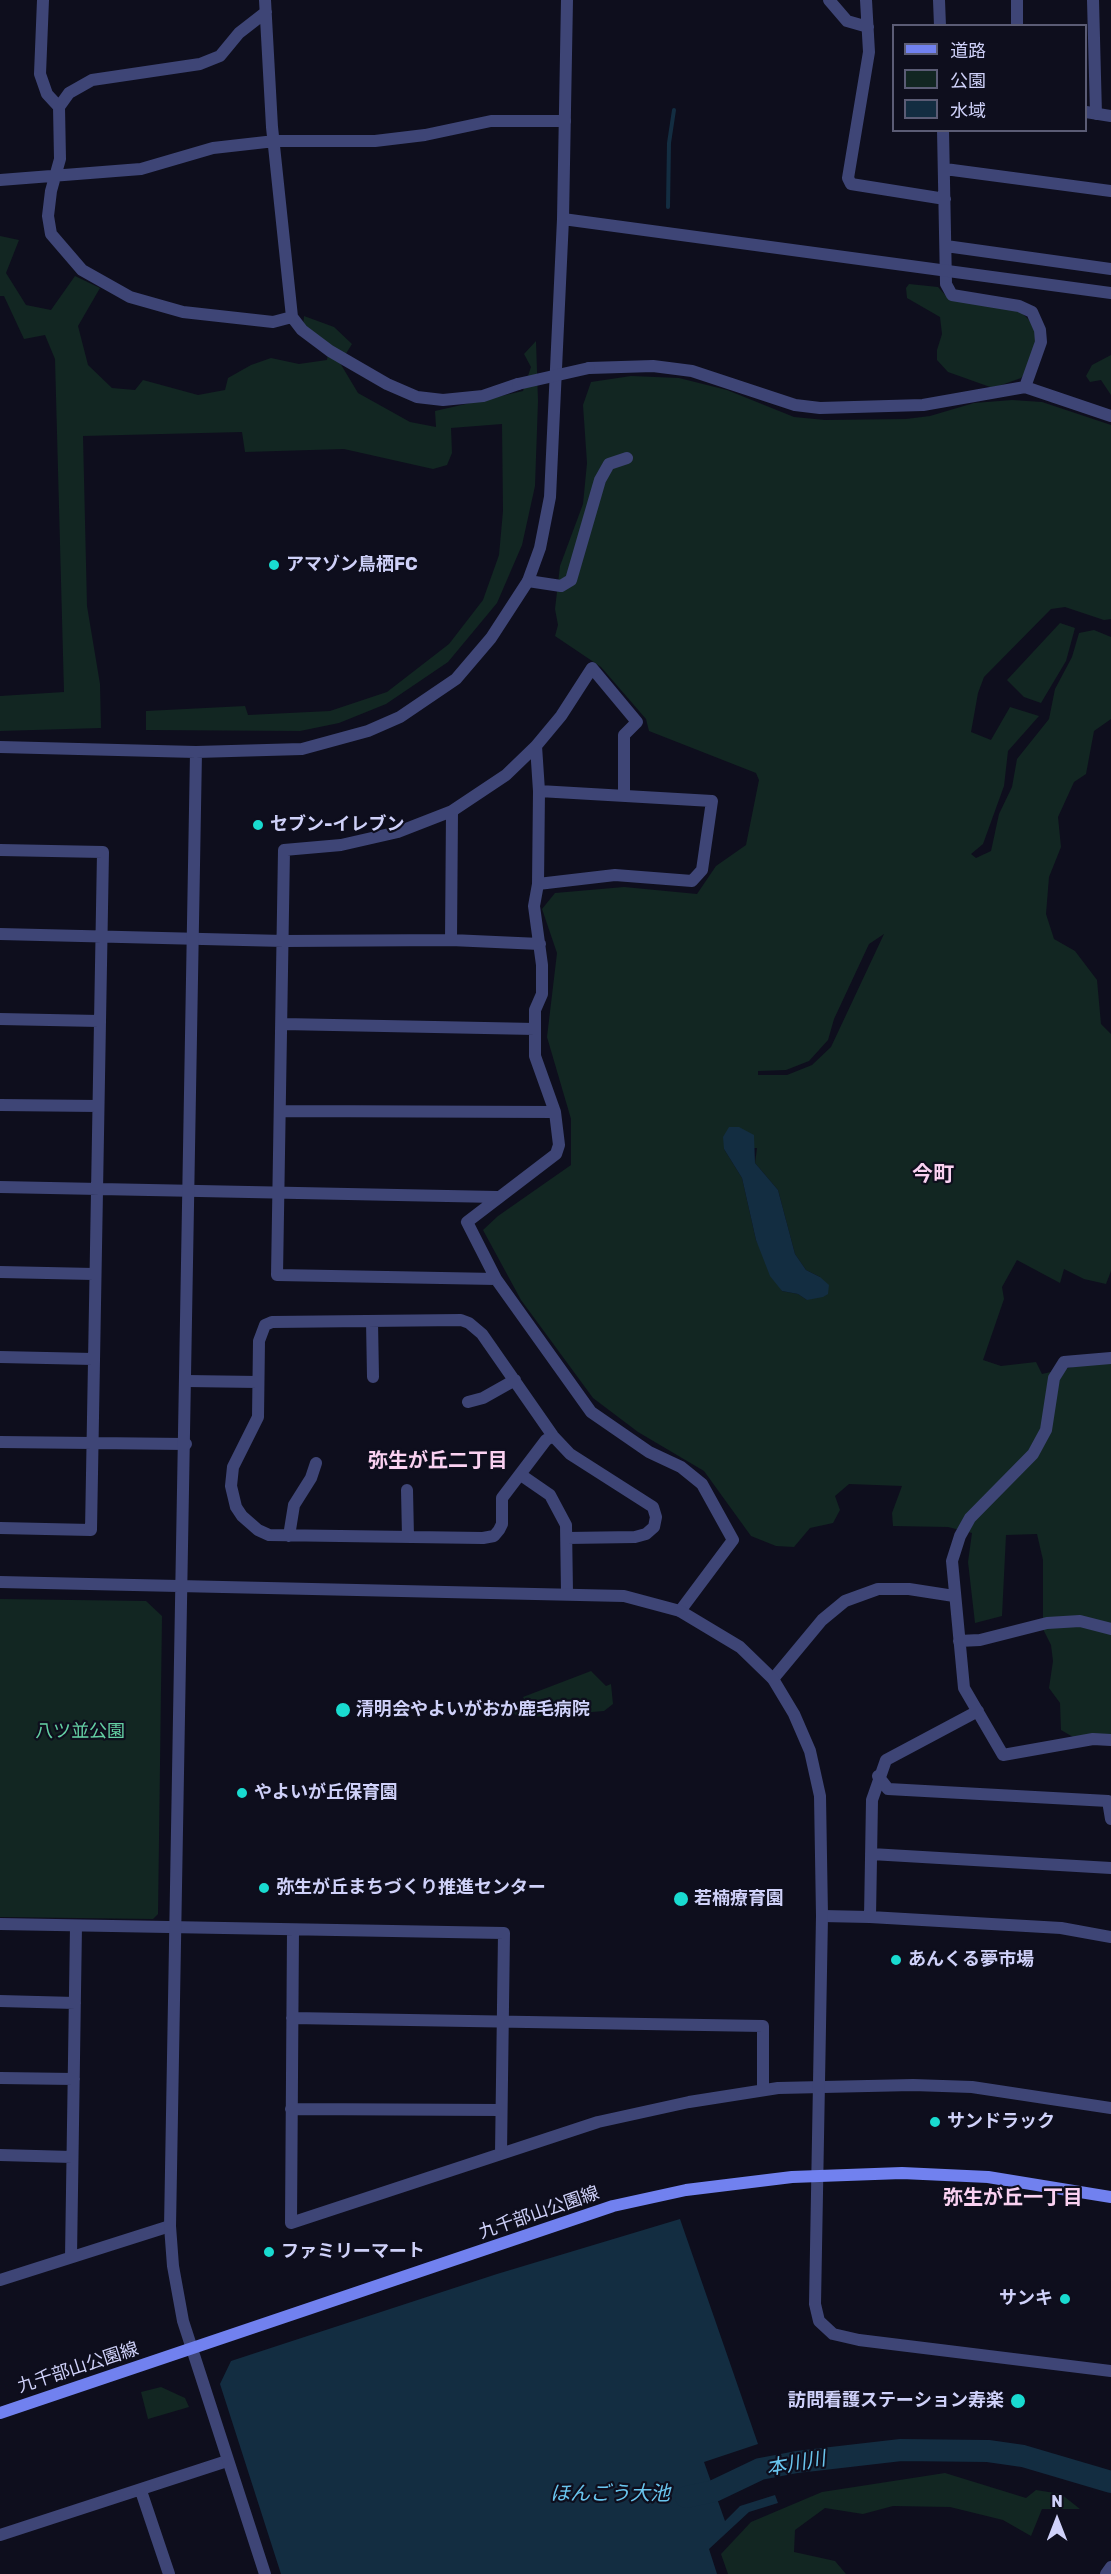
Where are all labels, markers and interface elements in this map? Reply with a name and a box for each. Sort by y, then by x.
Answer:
legend [892,24,1087,132]
text: 道路 [950,40,986,62]
text: 公園 [950,70,986,92]
text: 水域 [950,100,986,122]
place label: アマゾン鳥栖FC [286,554,418,576]
marker: アマゾン鳥栖FC [267,558,281,572]
place label: セブン-イレブン [270,814,405,836]
marker: セブン-イレブン [251,818,265,832]
district label: 今町 [912,1162,954,1188]
district label: 弥生が丘二丁目 [368,1449,508,1473]
place label: 清明会やよいがおか鹿毛病院 [356,1699,590,1721]
marker: 清明会やよいがおか鹿毛病院 [334,1701,352,1719]
park label: 八ツ並公園 [35,1721,125,1743]
place label: やよいが丘保育園 [254,1782,398,1804]
marker: やよいが丘保育園 [235,1786,249,1800]
place label: 弥生が丘まちづくり推進センター [276,1877,546,1899]
marker: 弥生が丘まちづくり推進センター [257,1881,271,1895]
place label: 若楠療育園 [694,1888,784,1910]
marker: 若楠療育園 [672,1890,690,1908]
place label: あんくる夢市場 [908,1949,1034,1971]
marker: あんくる夢市場 [889,1953,903,1967]
place label: サンドラック [947,2111,1055,2133]
marker: サンドラック [928,2115,942,2129]
street label: 九千部山公園線 [476,2182,602,2244]
district label: 弥生が丘一丁目 [943,2186,1083,2210]
place label: ファミリーマート [281,2241,425,2263]
marker: ファミリーマート [262,2245,276,2259]
place label: サンキ [999,2288,1053,2310]
marker: サンキ [1058,2292,1072,2306]
street label: 九千部山公園線 [15,2338,141,2398]
place label: 訪問看護ステーション寿楽 [788,2390,1004,2412]
marker: 訪問看護ステーション寿楽 [1009,2392,1027,2410]
water label: 本川川 [764,2447,828,2481]
water label: ほんごう大池 [550,2482,670,2506]
north arrow [1027,2490,1087,2550]
text: N [1051,2492,1063,2511]

